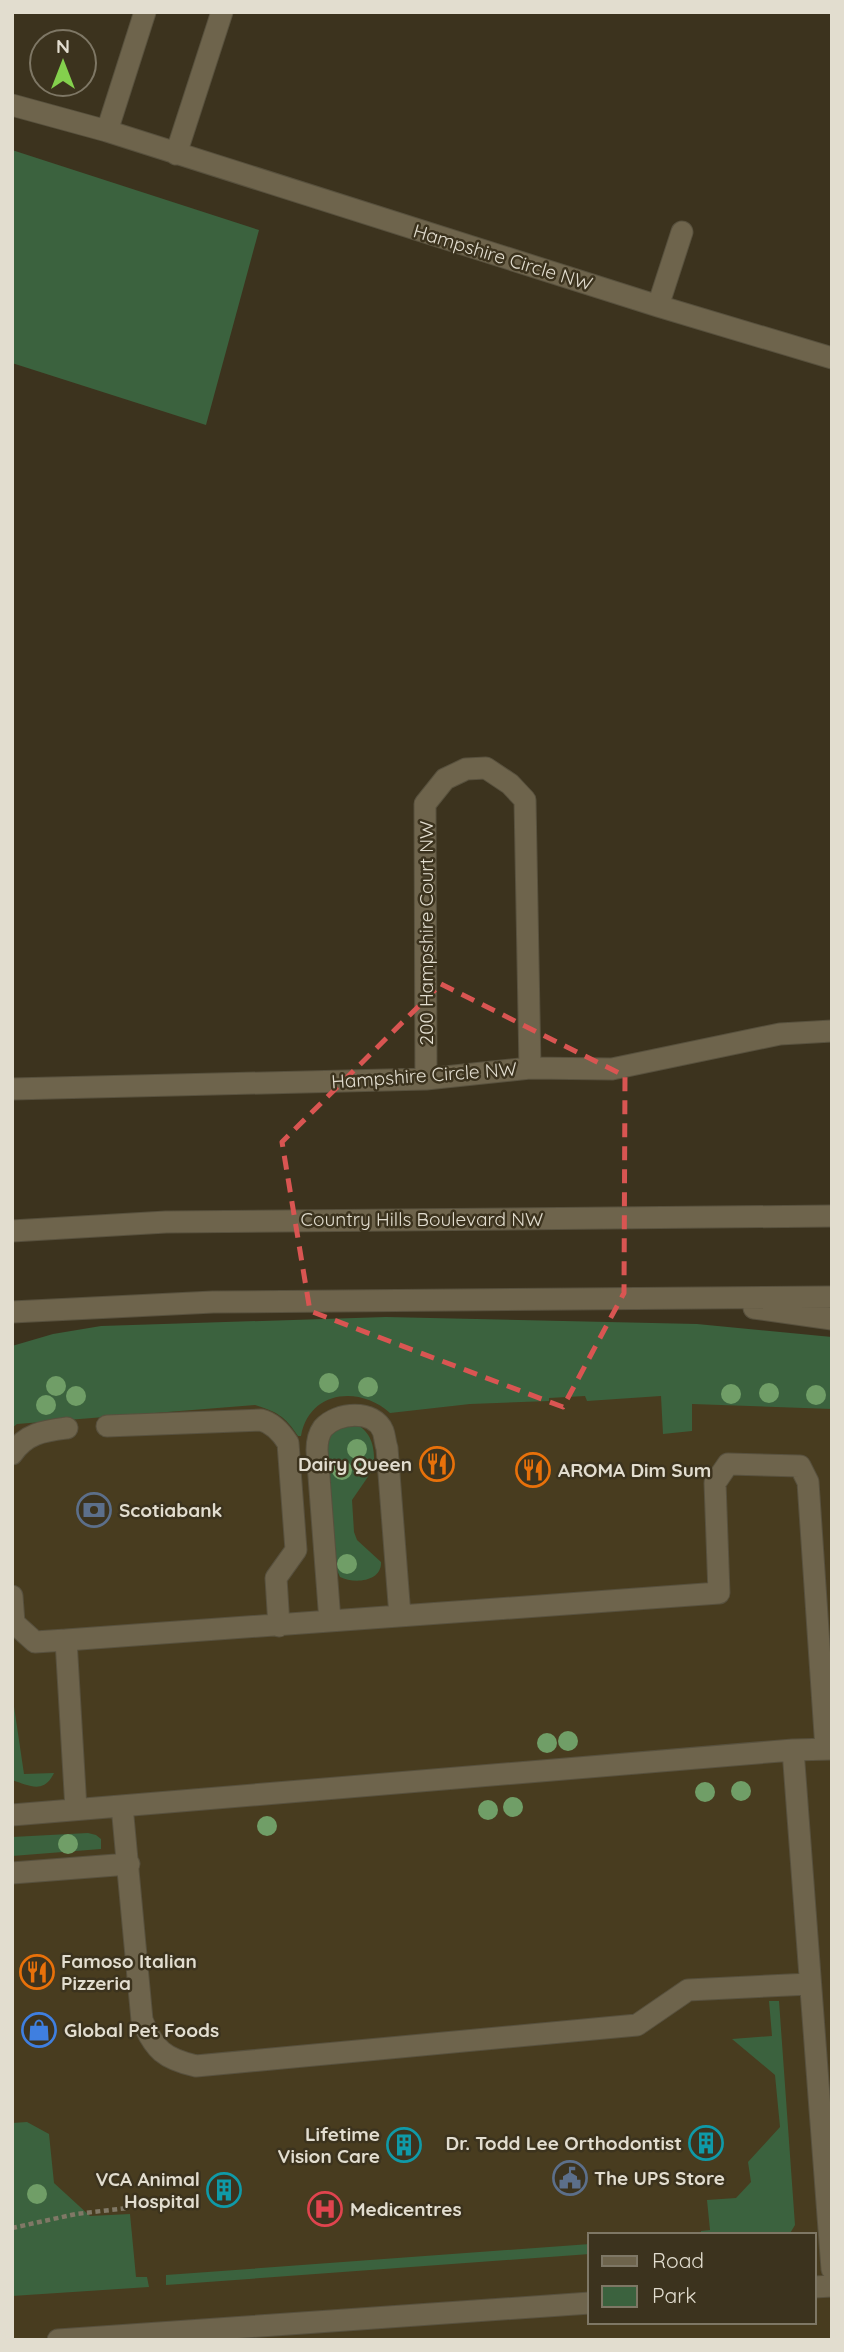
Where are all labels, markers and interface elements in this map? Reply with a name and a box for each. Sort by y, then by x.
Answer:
north arrow [28,28,98,98]
text: N [56,34,70,58]
street label: Hampshire Circle NW [410,218,596,296]
street label: 200 Hampshire Court NW [414,821,438,1045]
street label: Hampshire Circle NW [330,1057,518,1093]
street label: Country Hills Boulevard NW [301,1207,543,1231]
restaurant icon: Dairy Queen [418,1445,456,1483]
restaurant icon: AROMA Dim Sum [514,1451,552,1489]
place label: Dairy Queen [298,1452,412,1476]
place label: AROMA Dim Sum [558,1458,711,1482]
bank icon: Scotiabank [75,1491,113,1529]
place label: Scotiabank [119,1498,222,1522]
place label: Famoso Italian Pizzeria [61,1949,197,1995]
restaurant icon: Famoso Italian Pizzeria [18,1953,56,1991]
shop icon: Global Pet Foods [20,2011,58,2049]
place label: Global Pet Foods [64,2018,219,2042]
place label: Lifetime Vision Care [278,2122,380,2168]
building icon: Dr. Todd Lee Orthodontist [687,2124,725,2162]
building icon: Lifetime Vision Care [385,2126,423,2164]
place label: Dr. Todd Lee Orthodontist [446,2131,682,2155]
public building icon: The UPS Store [551,2159,589,2197]
place label: The UPS Store [594,2166,725,2190]
place label: VCA Animal Hospital [95,2167,200,2213]
building icon: VCA Animal Hospital [205,2171,243,2209]
hospital icon: Medicentres [306,2190,344,2228]
place label: Medicentres [350,2197,462,2221]
legend [588,2233,816,2324]
text: Road [652,2247,704,2273]
text: Park [652,2282,696,2308]

